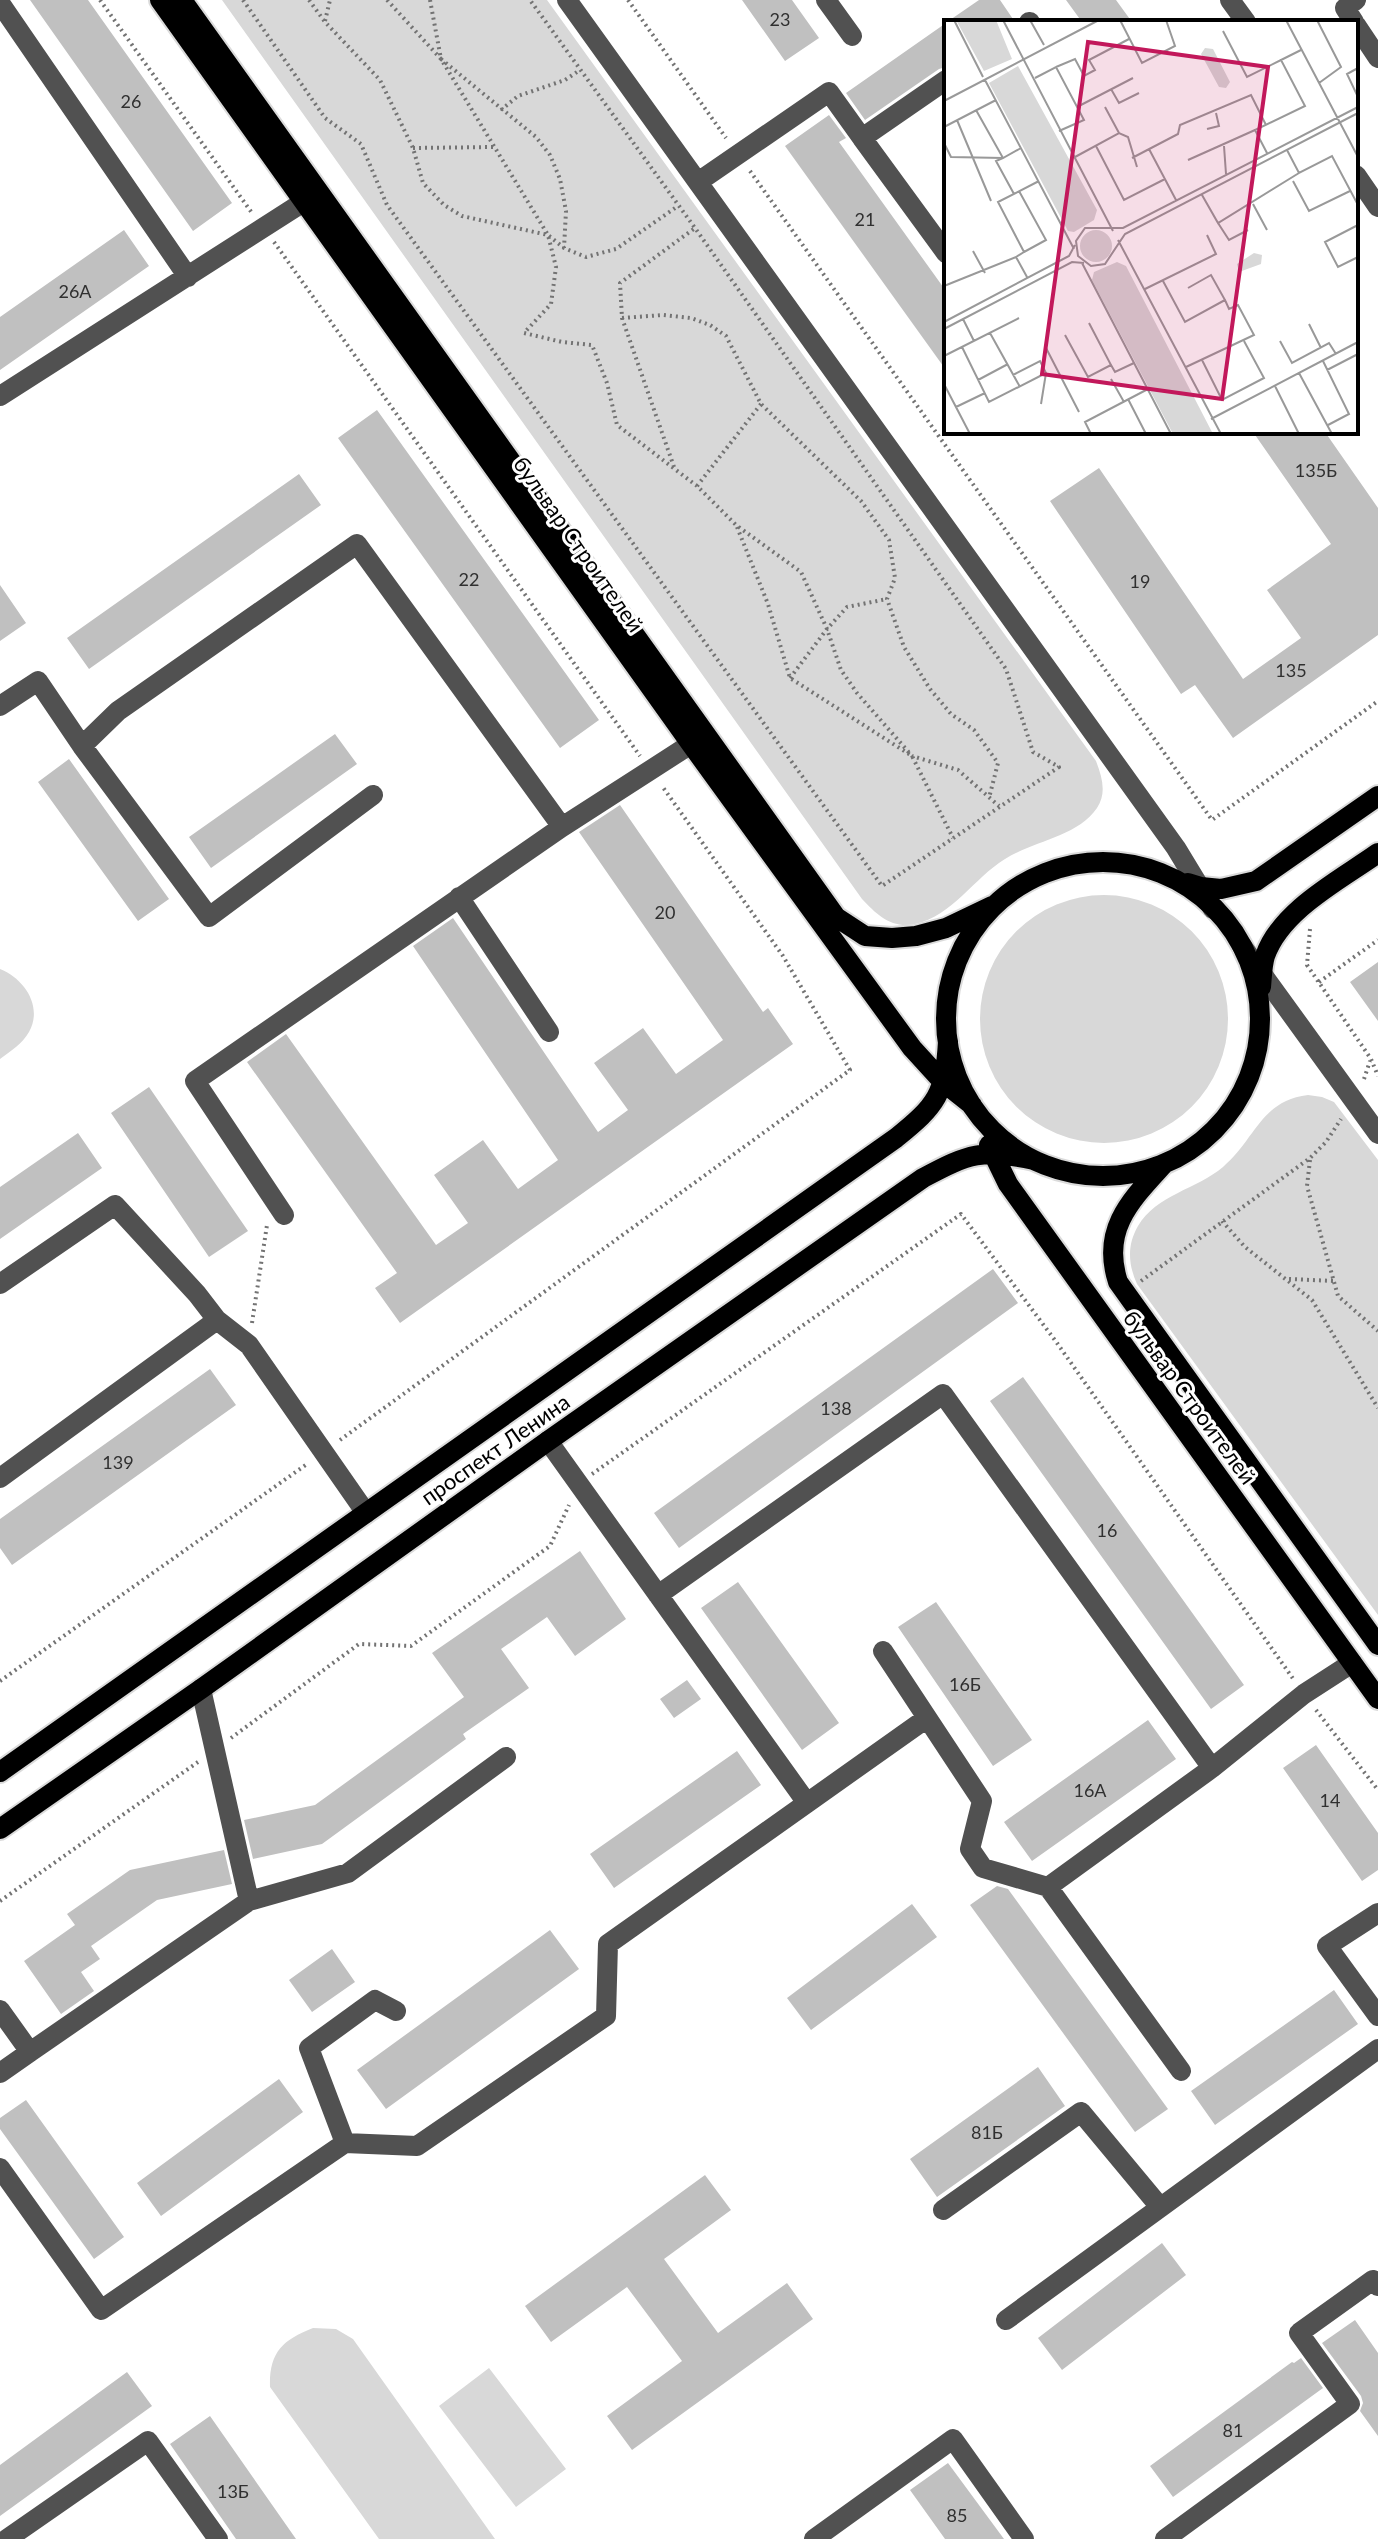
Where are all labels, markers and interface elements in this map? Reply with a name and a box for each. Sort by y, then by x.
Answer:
house number: 23 [770,8,790,30]
inset map [944,20,1358,434]
house number: 26 [121,90,141,112]
house number: 21 [855,208,875,230]
house number: 26А [58,280,92,302]
street label: бульвар Строителей [508,451,650,637]
house number: 135Б [1295,459,1337,481]
house number: 22 [459,568,479,590]
house number: 19 [1130,570,1150,592]
house number: 135 [1275,659,1307,681]
house number: 20 [655,901,675,923]
street label: бульвар Строителей [1118,1305,1262,1489]
street label: проспект Ленина [415,1388,575,1510]
house number: 138 [820,1397,852,1419]
house number: 139 [102,1451,134,1473]
house number: 16 [1097,1519,1117,1541]
house number: 16Б [949,1673,981,1695]
house number: 16А [1073,1779,1107,1801]
house number: 14 [1320,1789,1340,1811]
house number: 81Б [971,2121,1003,2143]
house number: 81 [1223,2419,1243,2441]
house number: 13Б [217,2480,249,2502]
house number: 85 [947,2504,967,2526]

